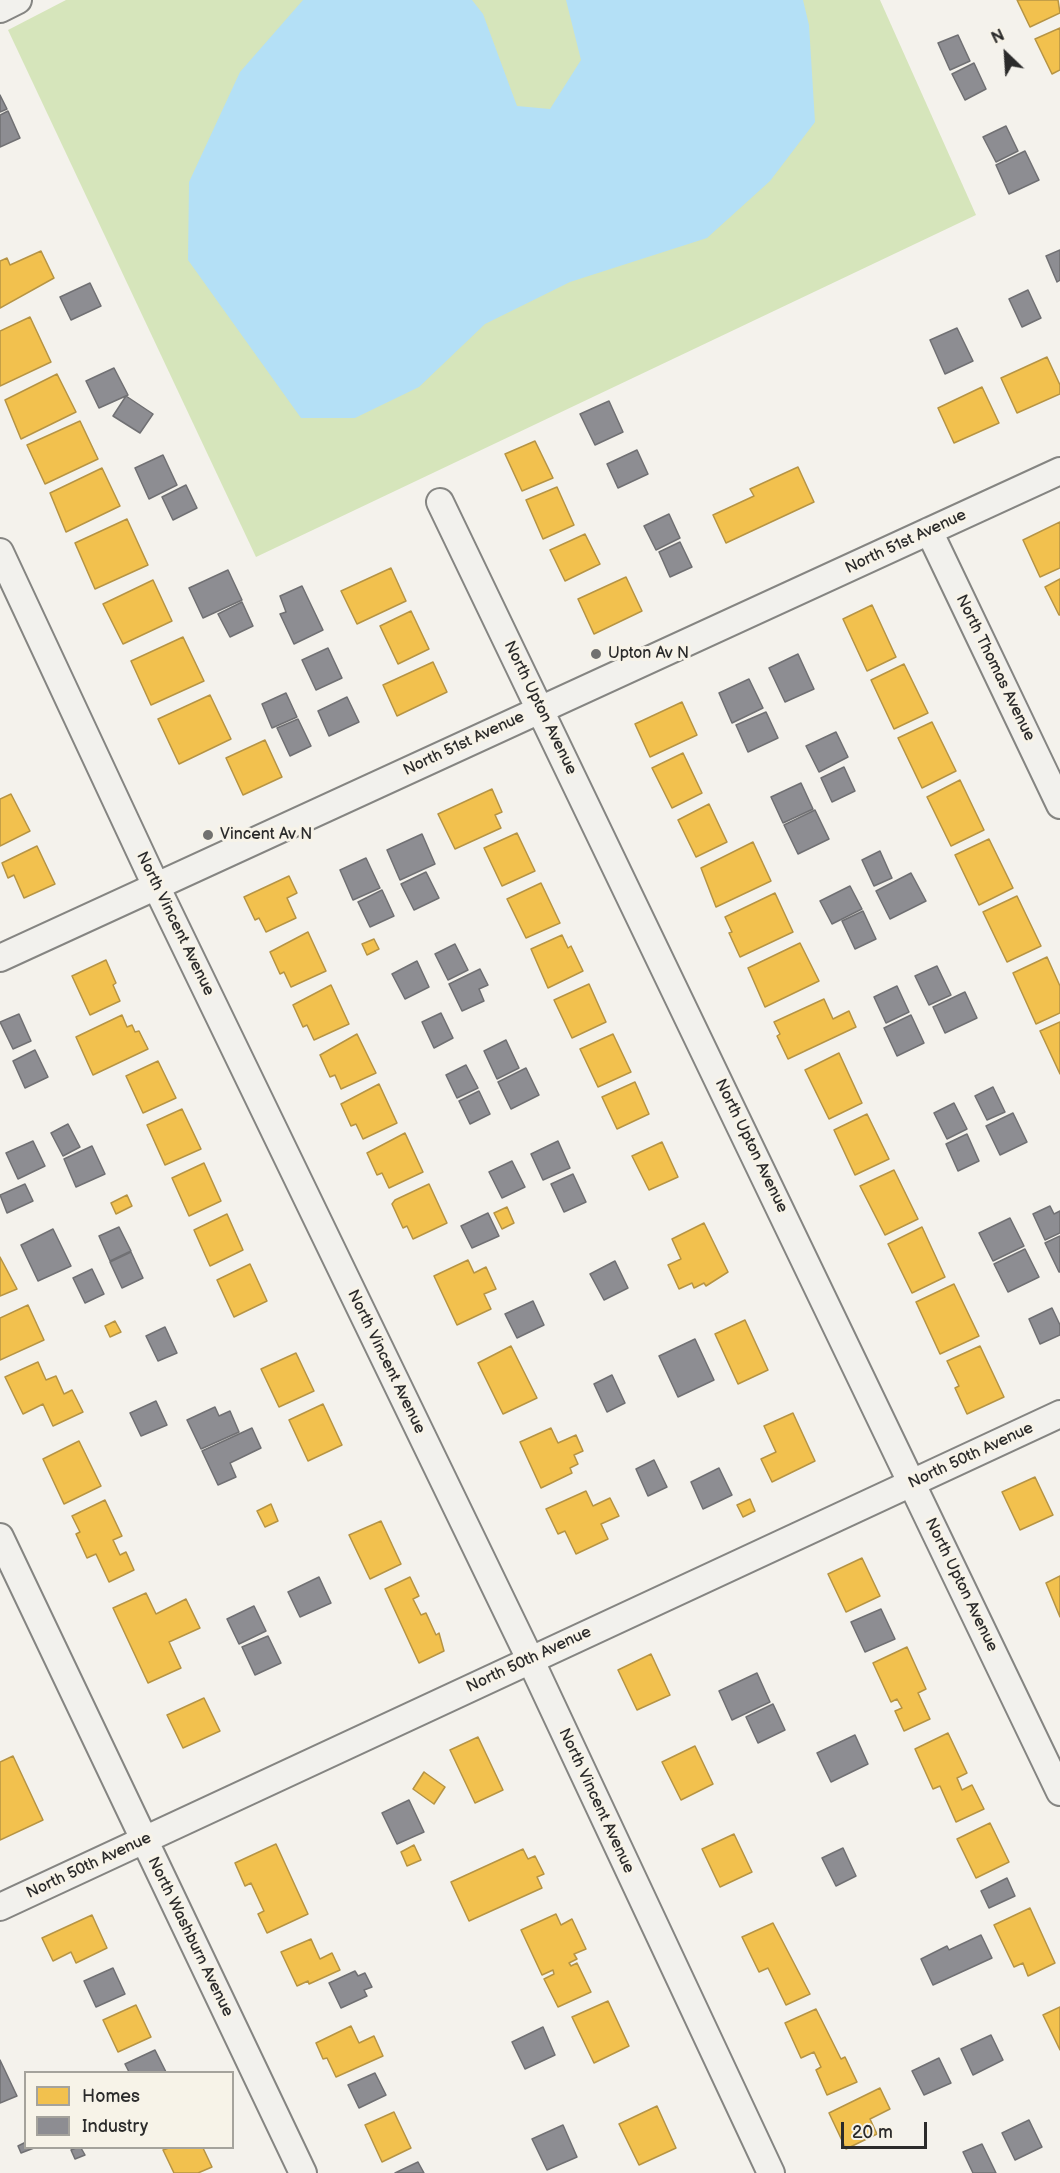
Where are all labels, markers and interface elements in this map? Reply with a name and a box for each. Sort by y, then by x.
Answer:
north arrow [976,24,1036,84]
text: N [989,26,1008,48]
street label: North 51st Avenue [842,506,970,578]
street label: North Thomas Avenue [951,592,1039,744]
street label: North Upton Avenue [499,638,581,778]
place label: Upton Av N [608,644,689,664]
marker: Upton Av N [589,647,603,661]
street label: North 51st Avenue [400,708,528,780]
place label: Vincent Av N [220,825,312,845]
marker: Vincent Av N [201,828,215,842]
street label: North Vincent Avenue [132,849,218,999]
street label: North Upton Avenue [710,1076,792,1216]
street label: North Vincent Avenue [343,1287,429,1437]
street label: North 50th Avenue [906,1419,1036,1493]
street label: North Upton Avenue [920,1515,1002,1655]
street label: North 50th Avenue [464,1623,594,1697]
street label: North Vincent Avenue [554,1725,638,1877]
street label: North 50th Avenue [24,1829,154,1903]
street label: North Washburn Avenue [143,1854,237,2020]
legend [24,2071,234,2149]
text: Homes [82,2086,140,2107]
scale bar [844,2110,930,2148]
text: Industry [82,2116,148,2137]
text: 20 m [852,2122,893,2143]

